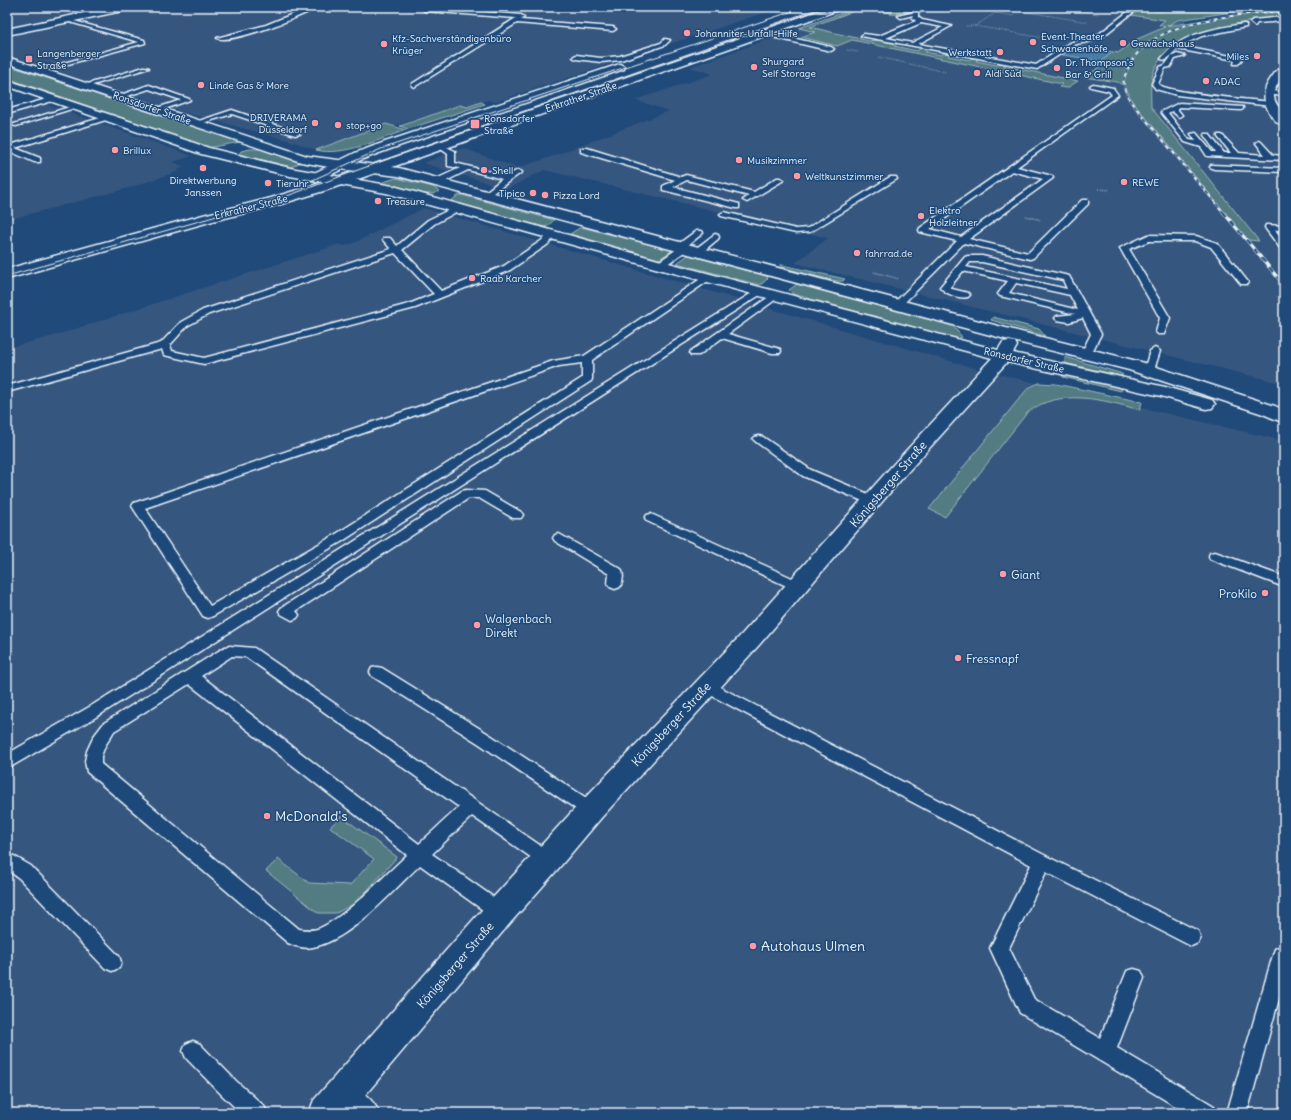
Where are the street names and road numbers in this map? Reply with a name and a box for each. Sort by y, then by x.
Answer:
street label: Erkrather Straße [543,79,619,115]
street label: Ronsdorfer Straße [111,89,193,127]
street label: Erkrather Straße [213,192,289,222]
street label: Ronsdorfer Straße [983,344,1065,376]
street label: Königsberger Straße [846,438,930,530]
street label: Königsberger Straße [628,679,714,769]
street label: Königsberger Straße [413,919,497,1011]

